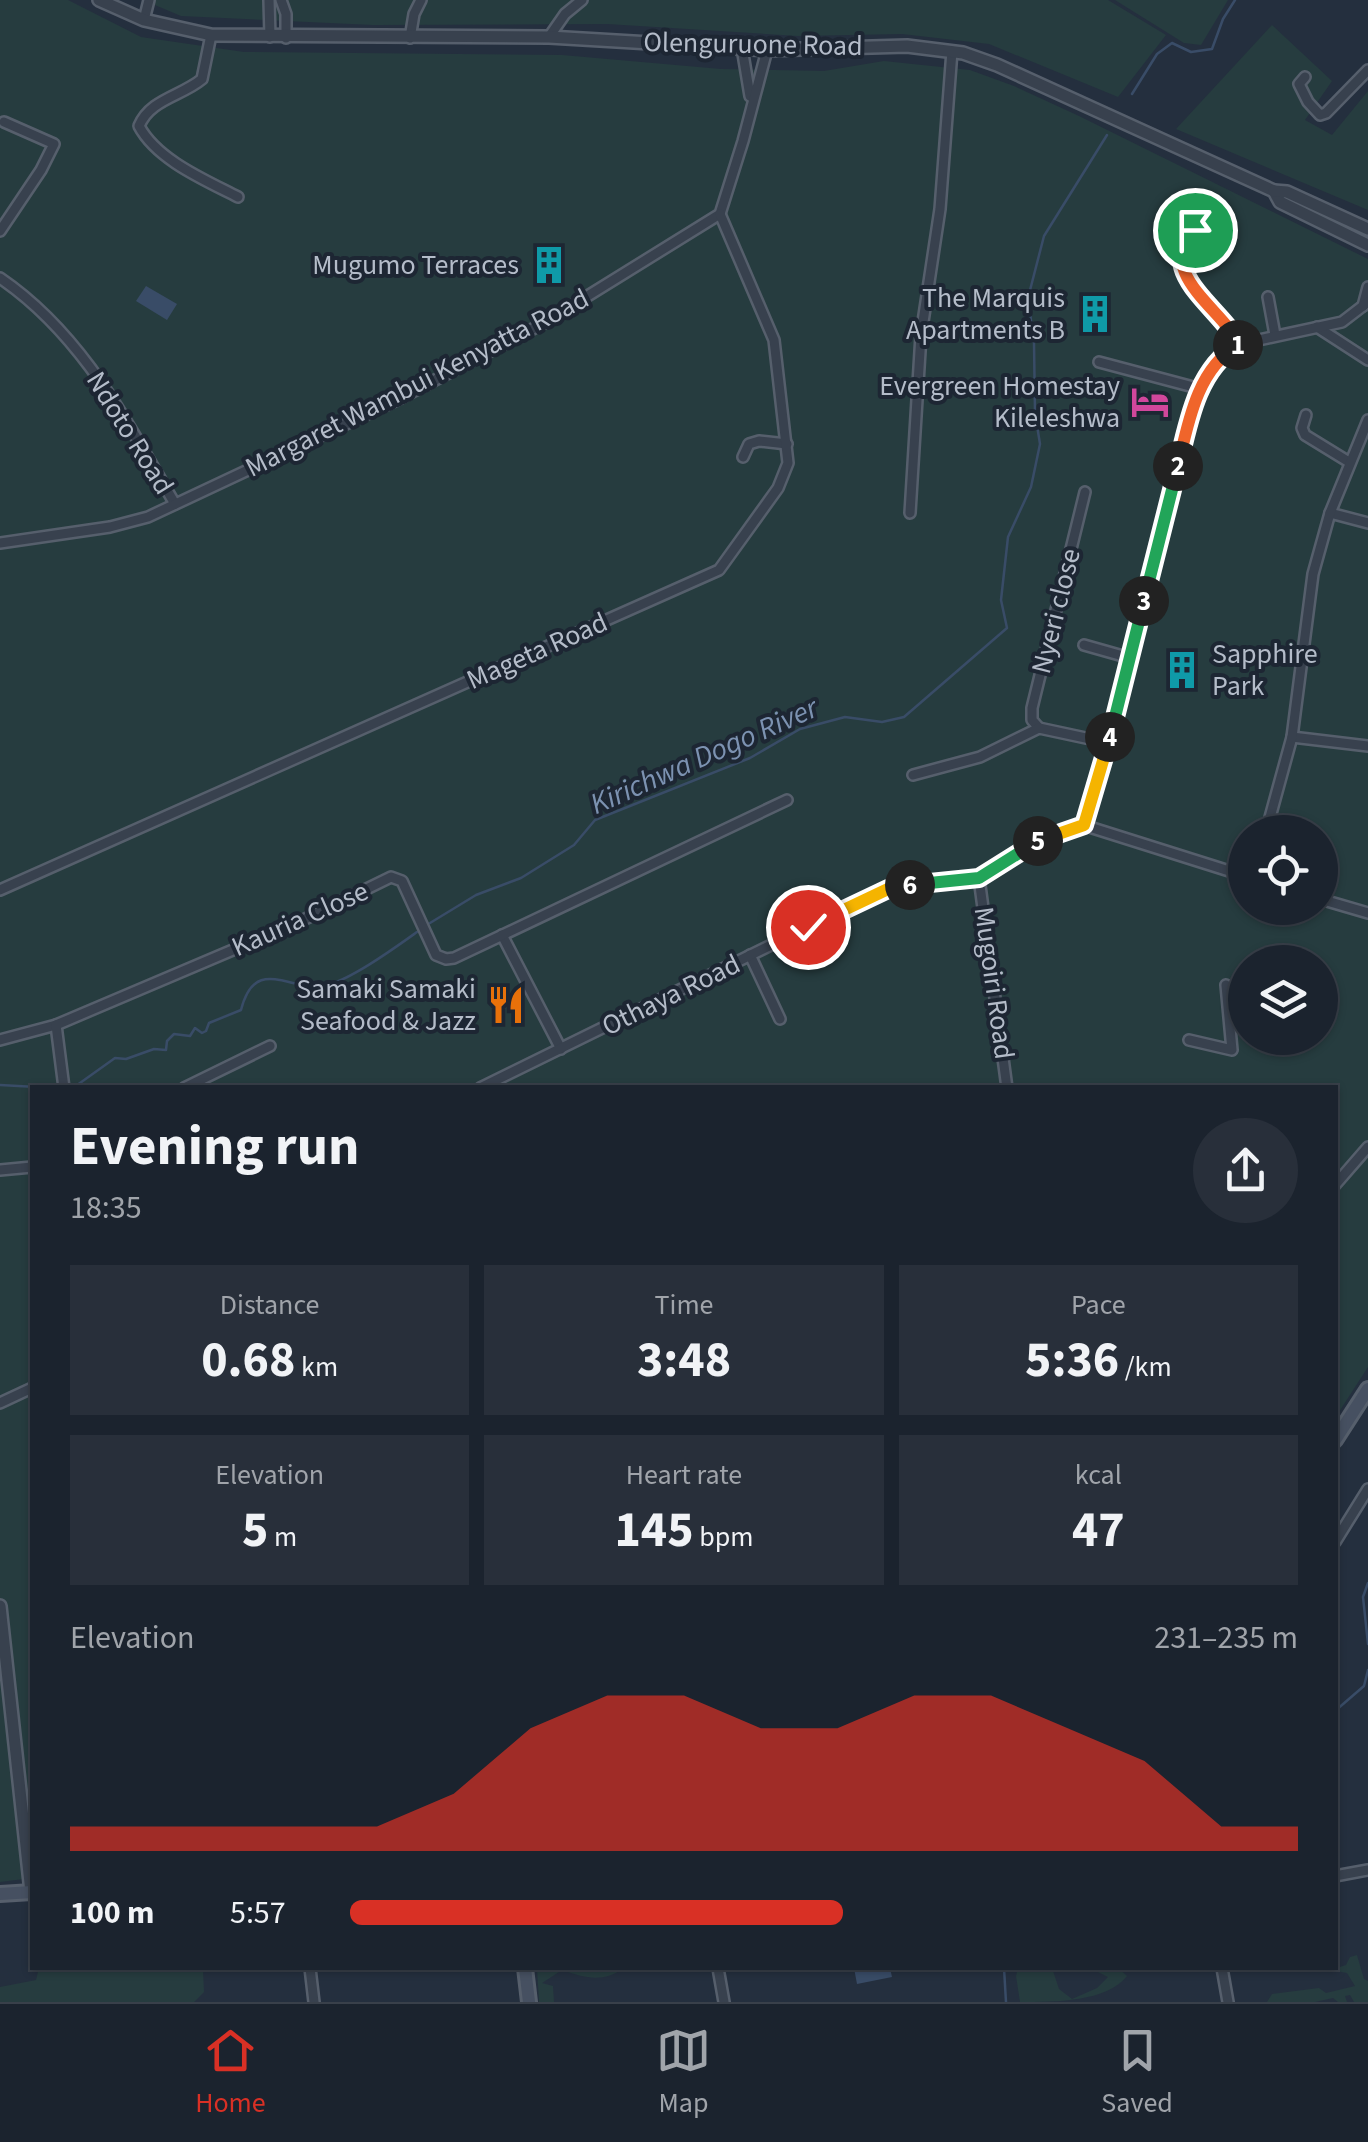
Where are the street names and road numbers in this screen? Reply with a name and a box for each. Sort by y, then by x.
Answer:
street label: Olenguruone Road [643,22,863,66]
street label: Margaret Wambui Kenyatta Road [238,279,596,487]
street label: Ndoto Road [76,364,184,502]
street label: Nyeri close [1021,544,1091,678]
street label: Mageta Road [460,602,614,700]
street label: Kauria Close [225,871,375,967]
street label: Mugoiri Road [964,904,1024,1062]
street label: Othaya Road [595,944,747,1046]

